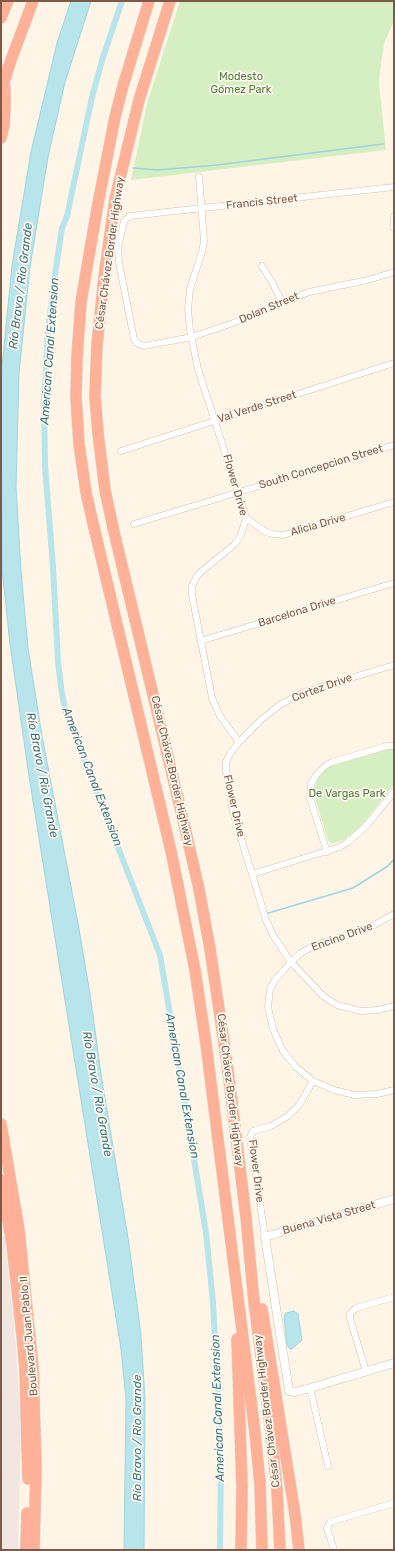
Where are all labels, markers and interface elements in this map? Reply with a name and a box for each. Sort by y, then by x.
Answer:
park label: Modesto Gómez Park [211,70,271,96]
street label: César Chávez Border Highway [93,176,127,330]
street label: Francis Street [226,192,298,212]
water label: Río Bravo / Rio Grande [6,222,36,350]
water label: American Canal Extension [38,277,62,425]
street label: Dolan Street [237,289,301,327]
street label: Val Verde Street [216,388,298,426]
street label: South Concepcion Street [257,442,385,492]
street label: Flower Drive [220,453,250,517]
street label: Alicia Drive [289,511,347,539]
street label: Barcelona Drive [257,594,337,630]
street label: Cortez Drive [290,671,354,705]
street label: César Chávez Border Highway [148,694,196,848]
water label: American Canal Extension [59,706,125,848]
water label: Río Bravo / Rio Grande [23,711,61,839]
street label: Flower Drive [220,774,248,838]
park label: De Vargas Park [309,787,385,801]
street label: Encino Drive [310,920,374,954]
water label: American Canal Extension [162,1012,202,1160]
street label: César Chávez Border Highway [214,1013,246,1167]
water label: Río Bravo / Rio Grande [79,1030,115,1158]
street label: Flower Drive [246,1139,266,1203]
street label: Buena Vista Street [281,1198,377,1238]
street label: Boulevard Juan Pablo II [17,1275,41,1397]
water label: American Canal Extension [208,1334,228,1482]
street label: César Chávez Border Highway [251,1334,283,1488]
water label: Río Bravo / Rio Grande [131,1375,145,1501]

